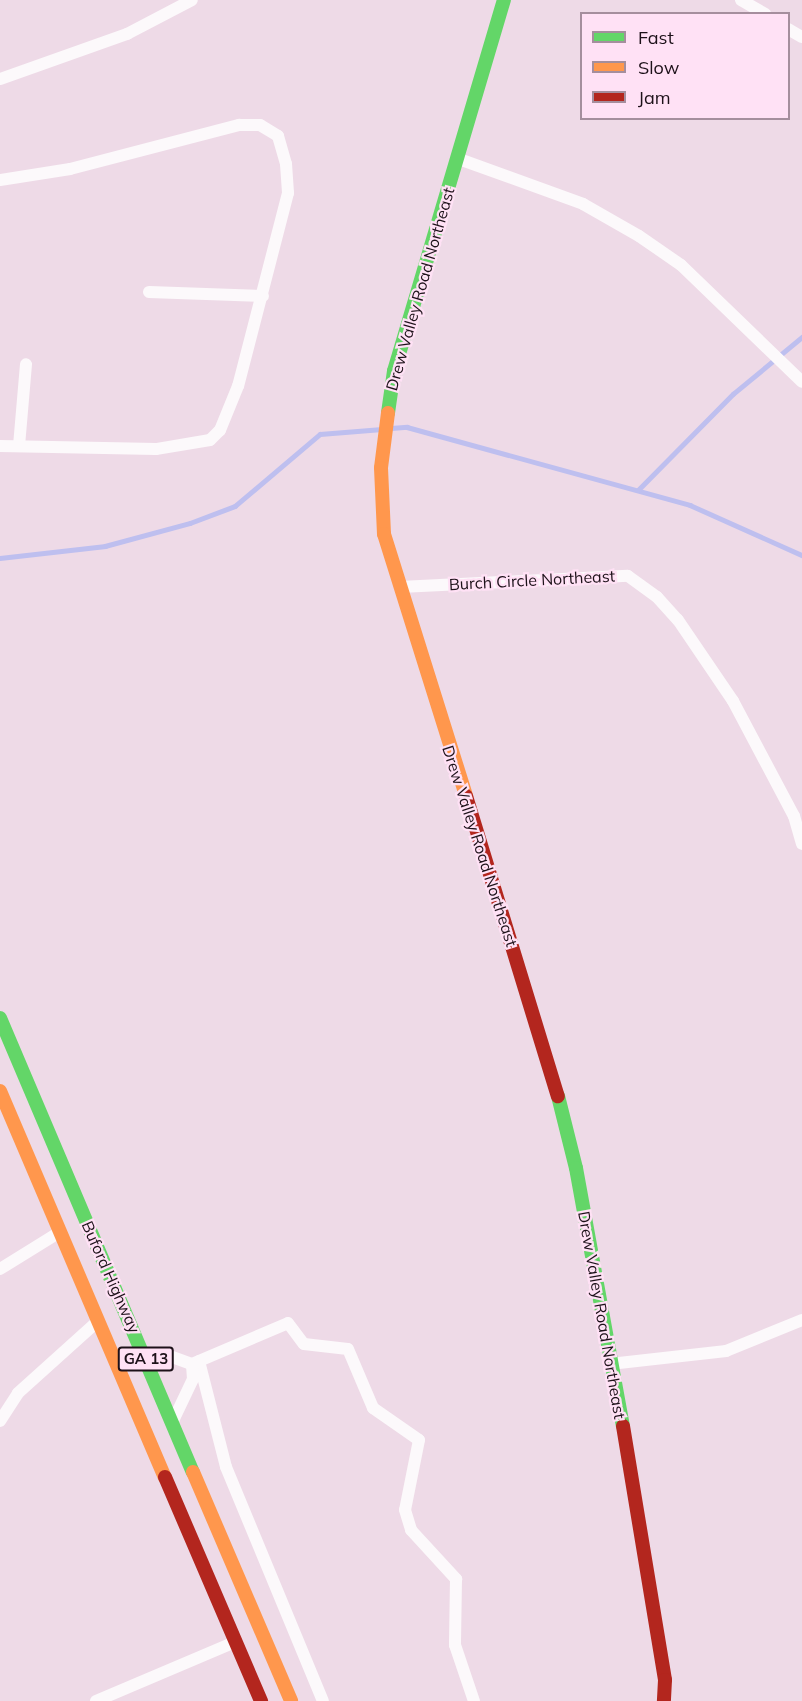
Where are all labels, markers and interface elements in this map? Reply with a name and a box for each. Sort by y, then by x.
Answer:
legend [580,12,790,120]
text: Fast [638,26,674,49]
text: Slow [638,56,679,79]
text: Jam [638,86,671,109]
street label: Drew Valley Road Northeast [382,185,458,393]
street label: Burch Circle Northeast [448,566,616,594]
street label: Drew Valley Road Northeast [438,743,522,949]
street label: Drew Valley Road Northeast [574,1210,630,1420]
street label: Buford Highway [78,1218,144,1336]
road number: GA 13 [118,1347,174,1371]

